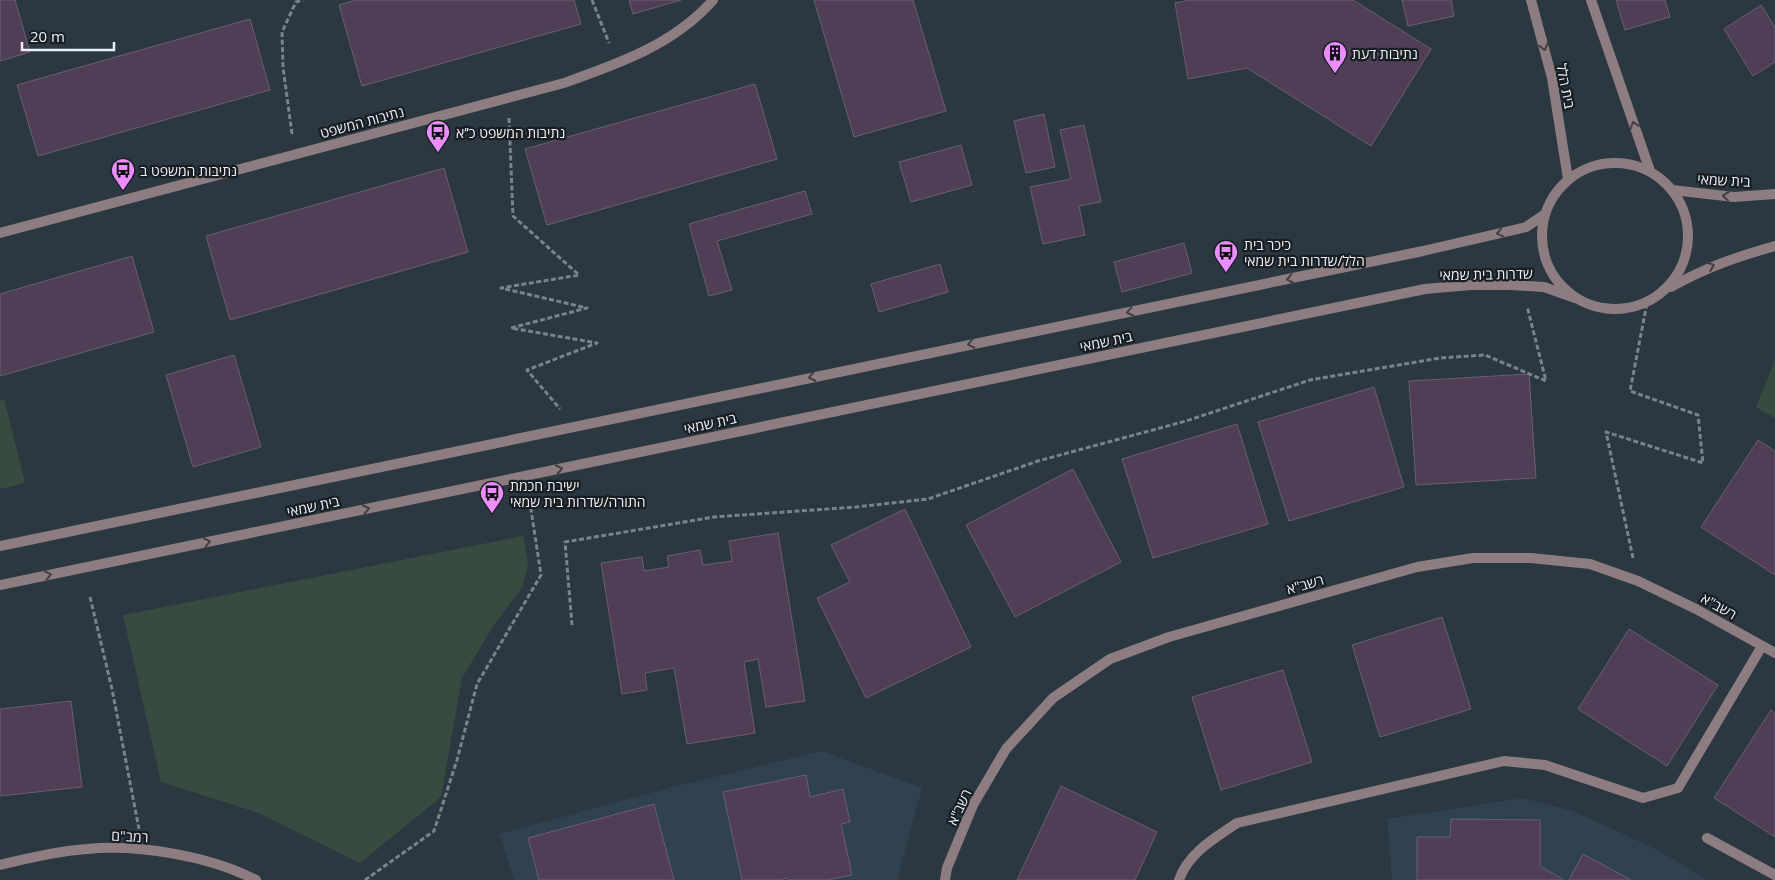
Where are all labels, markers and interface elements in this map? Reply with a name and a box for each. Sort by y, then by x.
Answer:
scale bar [22,20,115,52]
text: 20 m [30,26,65,46]
building icon: נתיבות דעת [1322,40,1348,74]
one-way arrow [1538,42,1548,51]
place label: נתיבות דעת [1352,44,1418,63]
street label: בית הלל [1552,62,1580,111]
street label: נתיבות המשפט [318,102,406,142]
bus stop icon: נתיבות המשפט כ״א [425,119,451,153]
one-way arrow [1630,121,1640,130]
place label: נתיבות המשפט כ״א [456,123,565,142]
bus stop icon: נתיבות המשפט ב [110,157,136,191]
place label: נתיבות המשפט ב [140,161,237,180]
street label: בית שמאי [1697,169,1752,191]
one-way arrow [1722,191,1730,202]
one-way arrow [1495,227,1504,238]
place label: כיכר בית הלל/שדרות בית שמאי [1244,235,1365,270]
bus stop icon: כיכר בית הלל/שדרות בית שמאי [1213,239,1239,273]
one-way arrow [1706,262,1715,272]
street label: שדרות בית שמאי [1439,264,1533,284]
one-way arrow [1285,273,1294,284]
one-way arrow [1126,306,1135,316]
street label: בית שמאי [1078,326,1135,356]
one-way arrow [967,339,976,349]
one-way arrow [808,372,816,382]
street label: בית שמאי [682,408,739,438]
one-way arrow [555,464,564,474]
place label: ישיבת חכמת התורה/שדרות בית שמאי [510,476,646,511]
bus stop icon: ישיבת חכמת התורה/שדרות בית שמאי [479,480,505,514]
street label: בית שמאי [285,491,342,521]
one-way arrow [362,504,370,515]
one-way arrow [202,537,211,547]
one-way arrow [43,570,52,581]
street label: רשב"א [1284,570,1326,598]
street label: רשב"א [1698,588,1740,624]
street label: רשב"א [942,786,976,828]
street label: רמב"ם [111,826,149,846]

